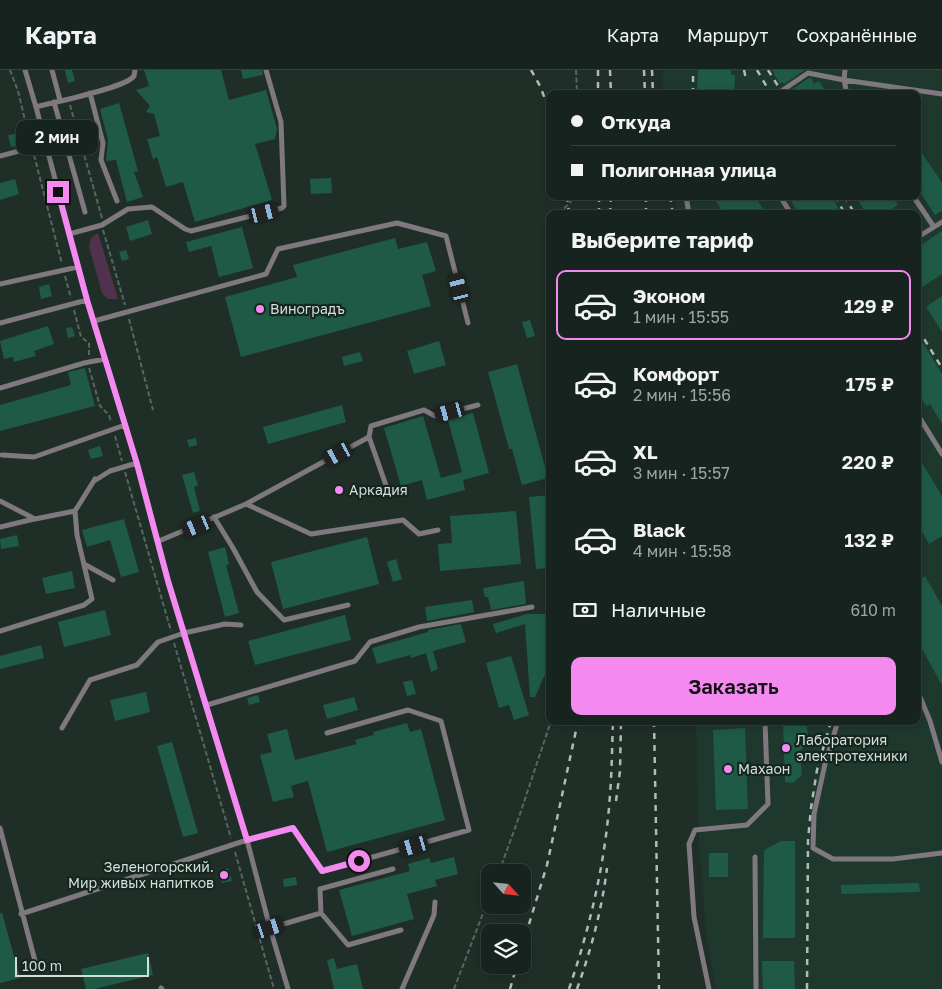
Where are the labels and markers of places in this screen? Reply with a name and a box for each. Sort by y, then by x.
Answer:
place label: Виноградъ [270,300,345,317]
marker: Виноградъ [254,303,266,315]
place label: Аркадия [349,481,408,498]
marker: Аркадия [333,484,345,496]
place label: Лаборатория электротехники [796,731,908,764]
marker: Лаборатория электротехники [780,742,792,754]
place label: Махаон [738,760,790,777]
marker: Махаон [722,763,734,775]
place label: Зеленогорский. Мир живых напитков [68,858,214,891]
marker: Зеленогорский. Мир живых напитков [218,869,230,881]

